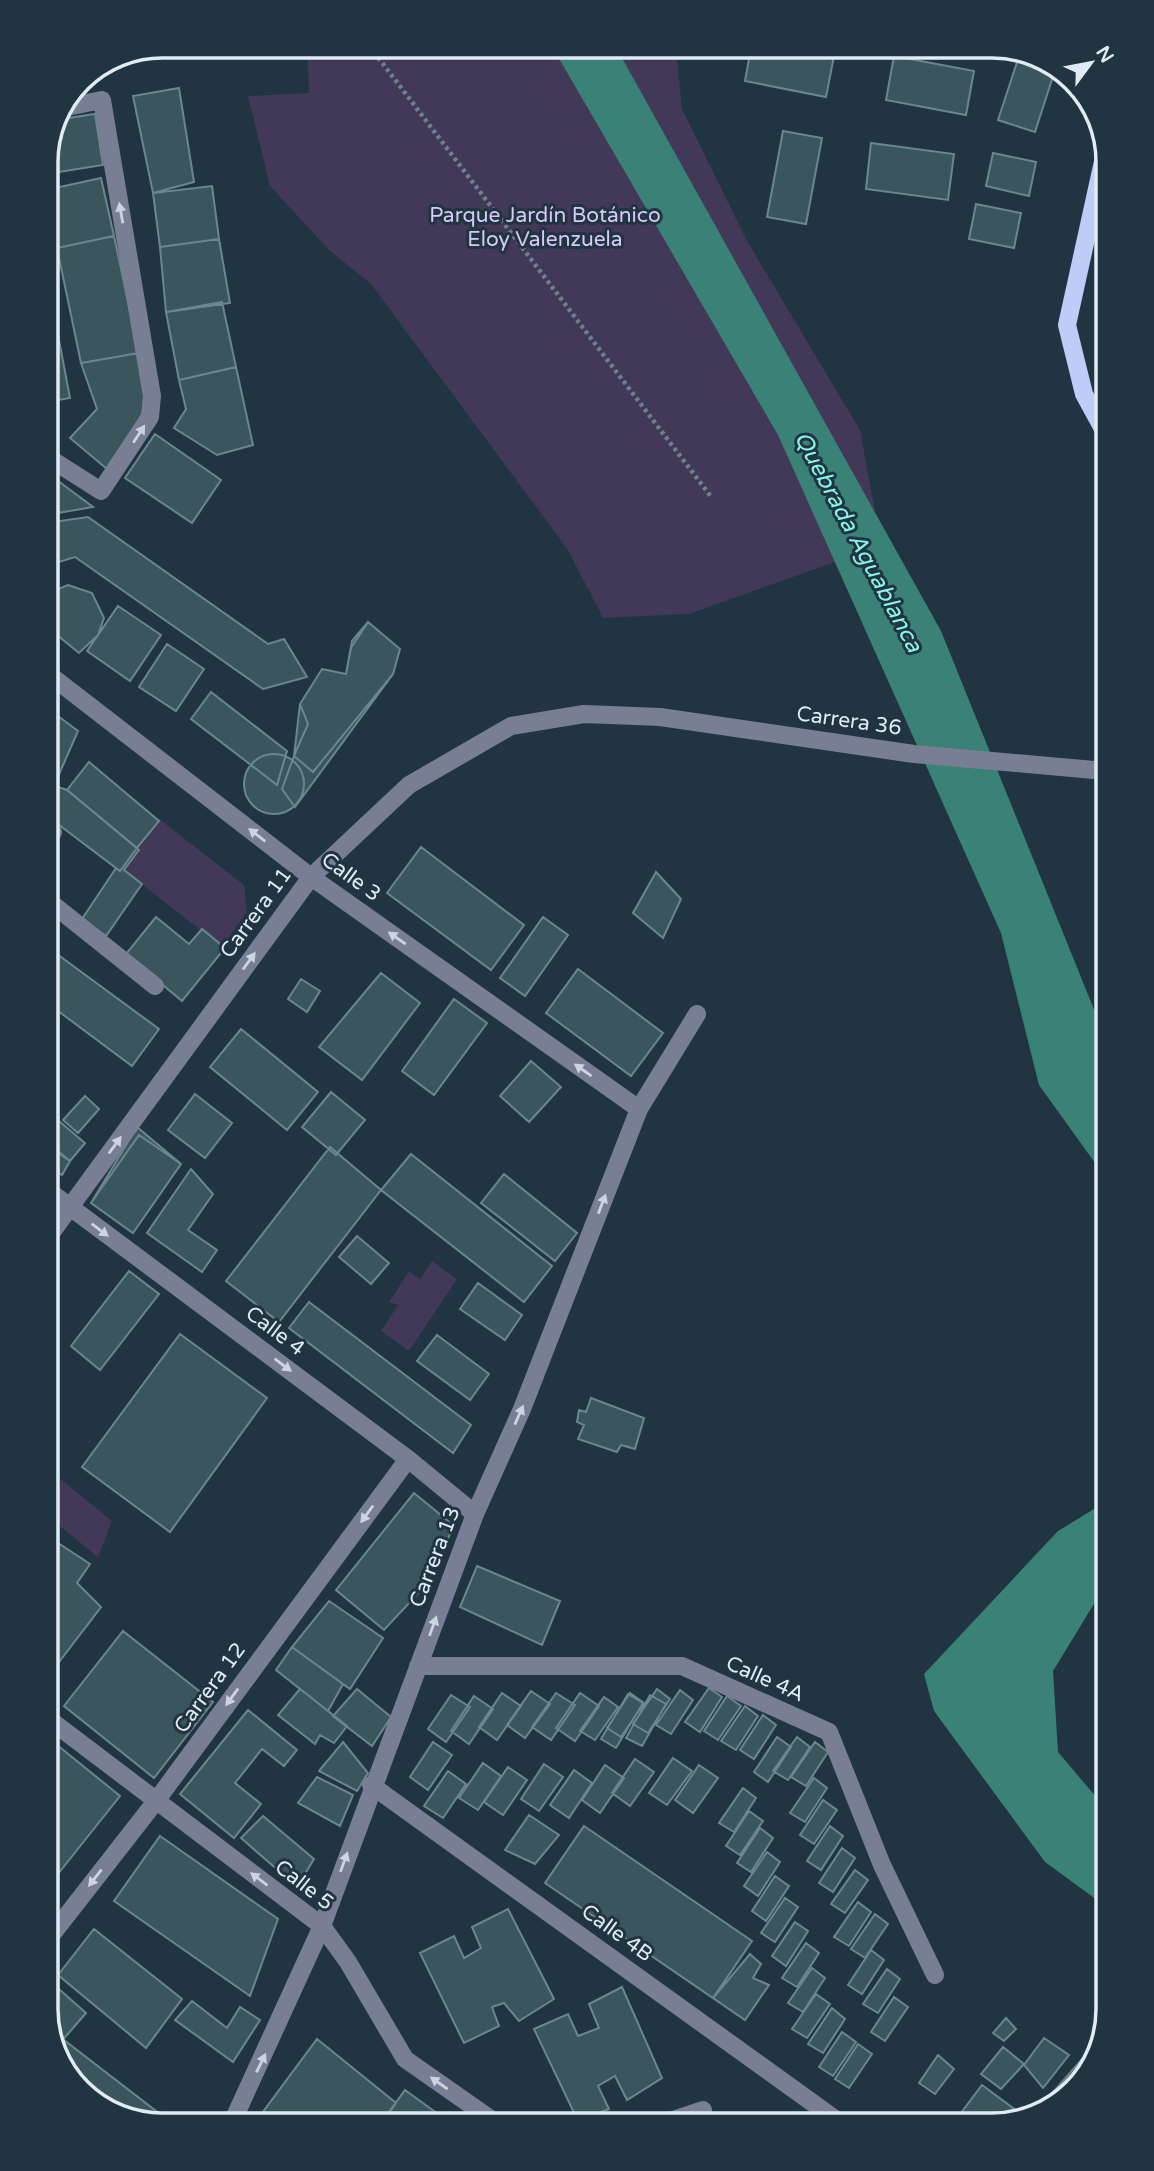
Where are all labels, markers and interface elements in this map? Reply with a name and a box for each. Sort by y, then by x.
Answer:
north arrow [1056,28,1126,98]
text: N [1091,42,1118,67]
one-way arrow [115,202,126,224]
park label: Parque Jardín Botánico Eloy Valenzuela [429,203,661,252]
one-way arrow [132,425,145,444]
water label: Quebrada Aguablanca [788,427,929,658]
street label: Carrera 36 [795,701,903,741]
one-way arrow [248,827,266,842]
street label: Calle 3 [316,847,386,907]
street label: Carrera 11 [215,863,297,963]
one-way arrow [388,931,406,945]
one-way arrow [242,952,256,970]
one-way arrow [574,1063,592,1077]
one-way arrow [108,1136,122,1154]
one-way arrow [596,1193,607,1214]
one-way arrow [91,1222,109,1236]
street label: Calle 4 [241,1301,309,1361]
one-way arrow [273,1358,291,1373]
one-way arrow [514,1405,525,1426]
street label: Carrera 13 [404,1503,466,1611]
one-way arrow [360,1505,374,1523]
one-way arrow [428,1615,439,1636]
street label: Carrera 12 [169,1638,251,1738]
street label: Calle 4A [722,1651,808,1707]
one-way arrow [226,1688,240,1706]
one-way arrow [339,1851,350,1872]
street label: Calle 5 [270,1854,338,1916]
one-way arrow [88,1869,103,1887]
one-way arrow [251,1872,269,1887]
street label: Calle 4B [577,1899,657,1967]
one-way arrow [255,2053,266,2073]
one-way arrow [430,2076,448,2090]

